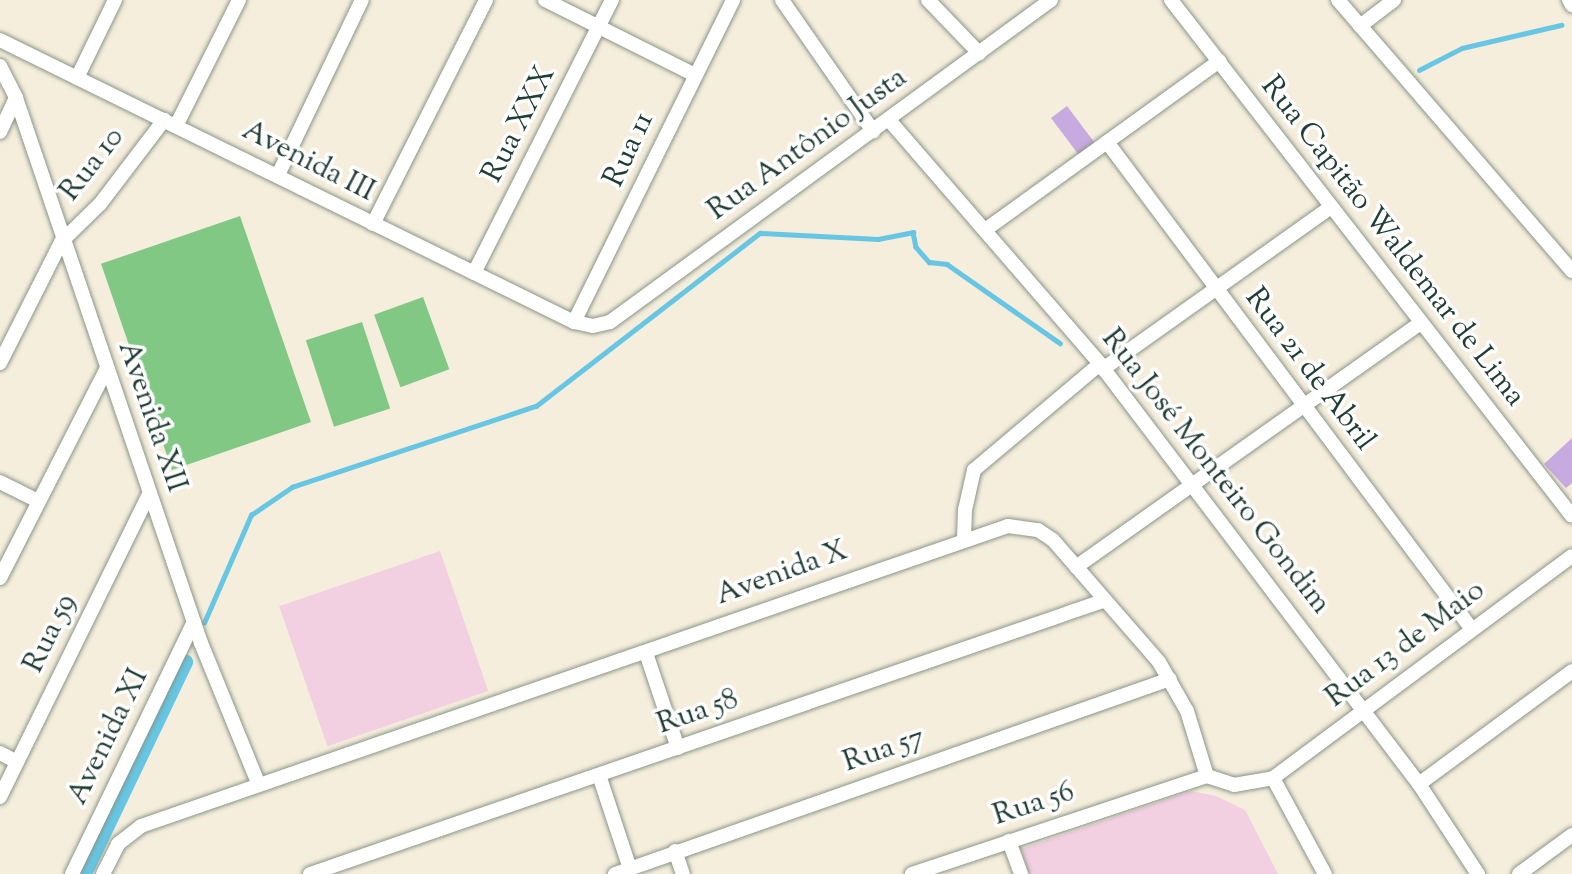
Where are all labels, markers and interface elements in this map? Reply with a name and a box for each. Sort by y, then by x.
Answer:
street label: Rua XXX [475,61,565,189]
street label: Rua Antônio Justa [701,61,915,229]
street label: Rua Capitão Waldemar de Lima [1252,70,1532,414]
street label: Rua 11 [597,107,663,193]
street label: Avenida III [236,113,380,211]
street label: Rua 10 [53,121,133,209]
street label: Rua 21 de Abril [1236,282,1382,458]
street label: Rua José Monteiro Gondim [1093,322,1337,622]
street label: Avenida XII [108,337,194,497]
street label: Avenida X [711,534,853,614]
street label: Rua 13 de Maio [1319,573,1493,717]
street label: Rua 59 [17,589,85,679]
street label: Avenida XI [61,663,157,811]
street label: Rua 58 [653,682,743,744]
street label: Rua 57 [839,720,929,782]
street label: Rua 56 [989,775,1079,835]

